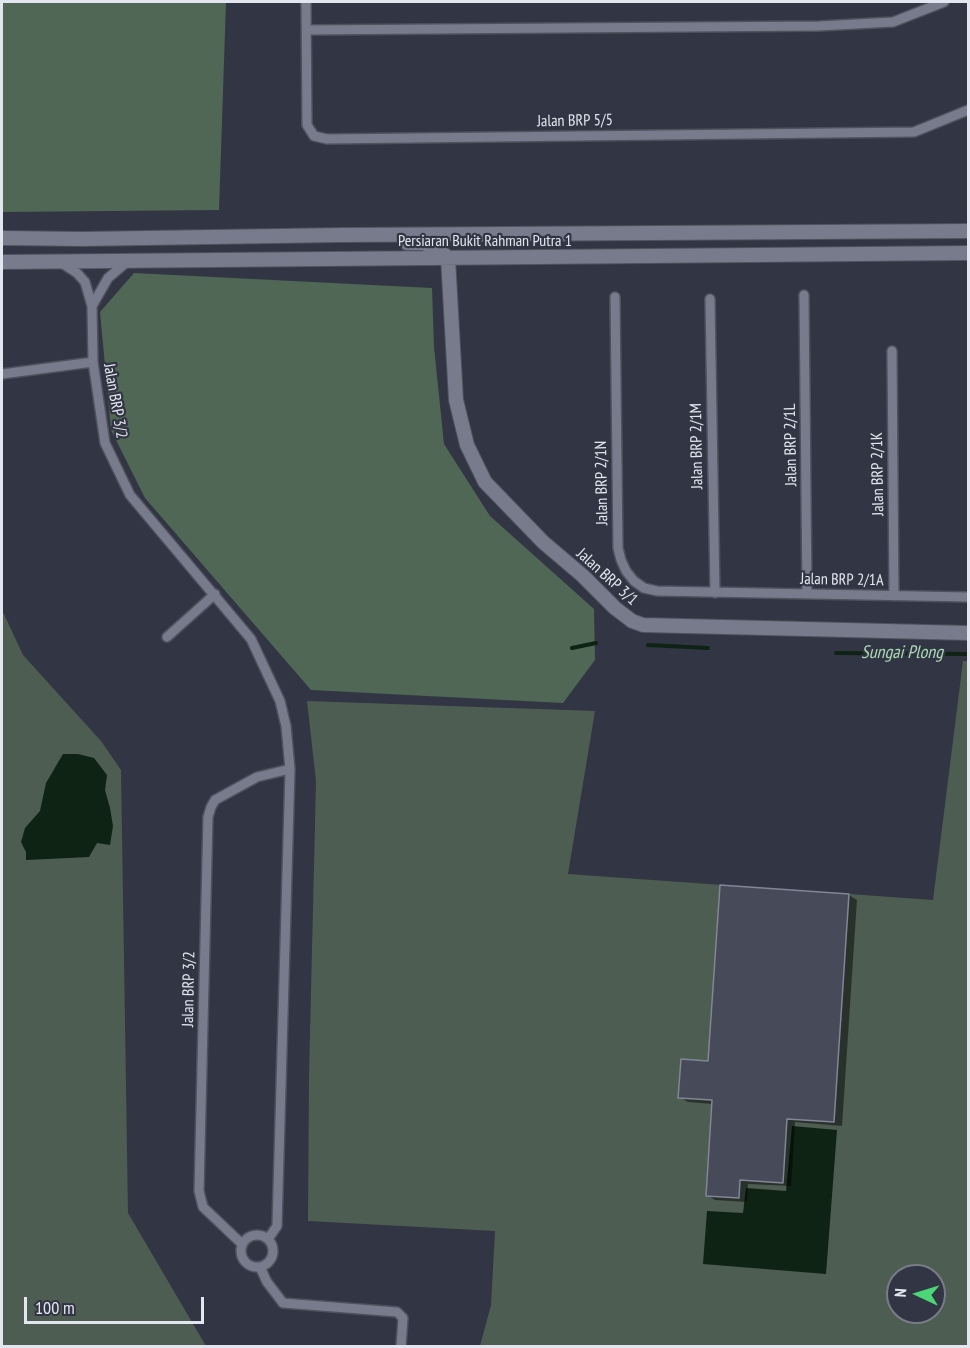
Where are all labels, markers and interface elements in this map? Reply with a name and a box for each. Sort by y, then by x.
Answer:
street label: Jalan BRP 5/5 [537,111,613,131]
street label: Persiaran Bukit Rahman Putra 1 [398,231,572,251]
street label: Jalan BRP 3/2 [99,362,131,440]
street label: Jalan BRP 2/1M [687,403,707,489]
street label: Jalan BRP 2/1L [781,404,801,486]
street label: Jalan BRP 2/1K [868,432,888,516]
street label: Jalan BRP 2/1N [592,441,612,525]
street label: Jalan BRP 3/1 [572,545,642,609]
street label: Jalan BRP 2/1A [800,570,884,590]
water label: Sungai Plong [861,642,943,664]
street label: Jalan BRP 3/2 [179,951,199,1027]
north arrow [886,1264,946,1324]
scale bar [27,1285,207,1323]
text: N [890,1288,910,1298]
text: 100 m [35,1296,75,1319]

